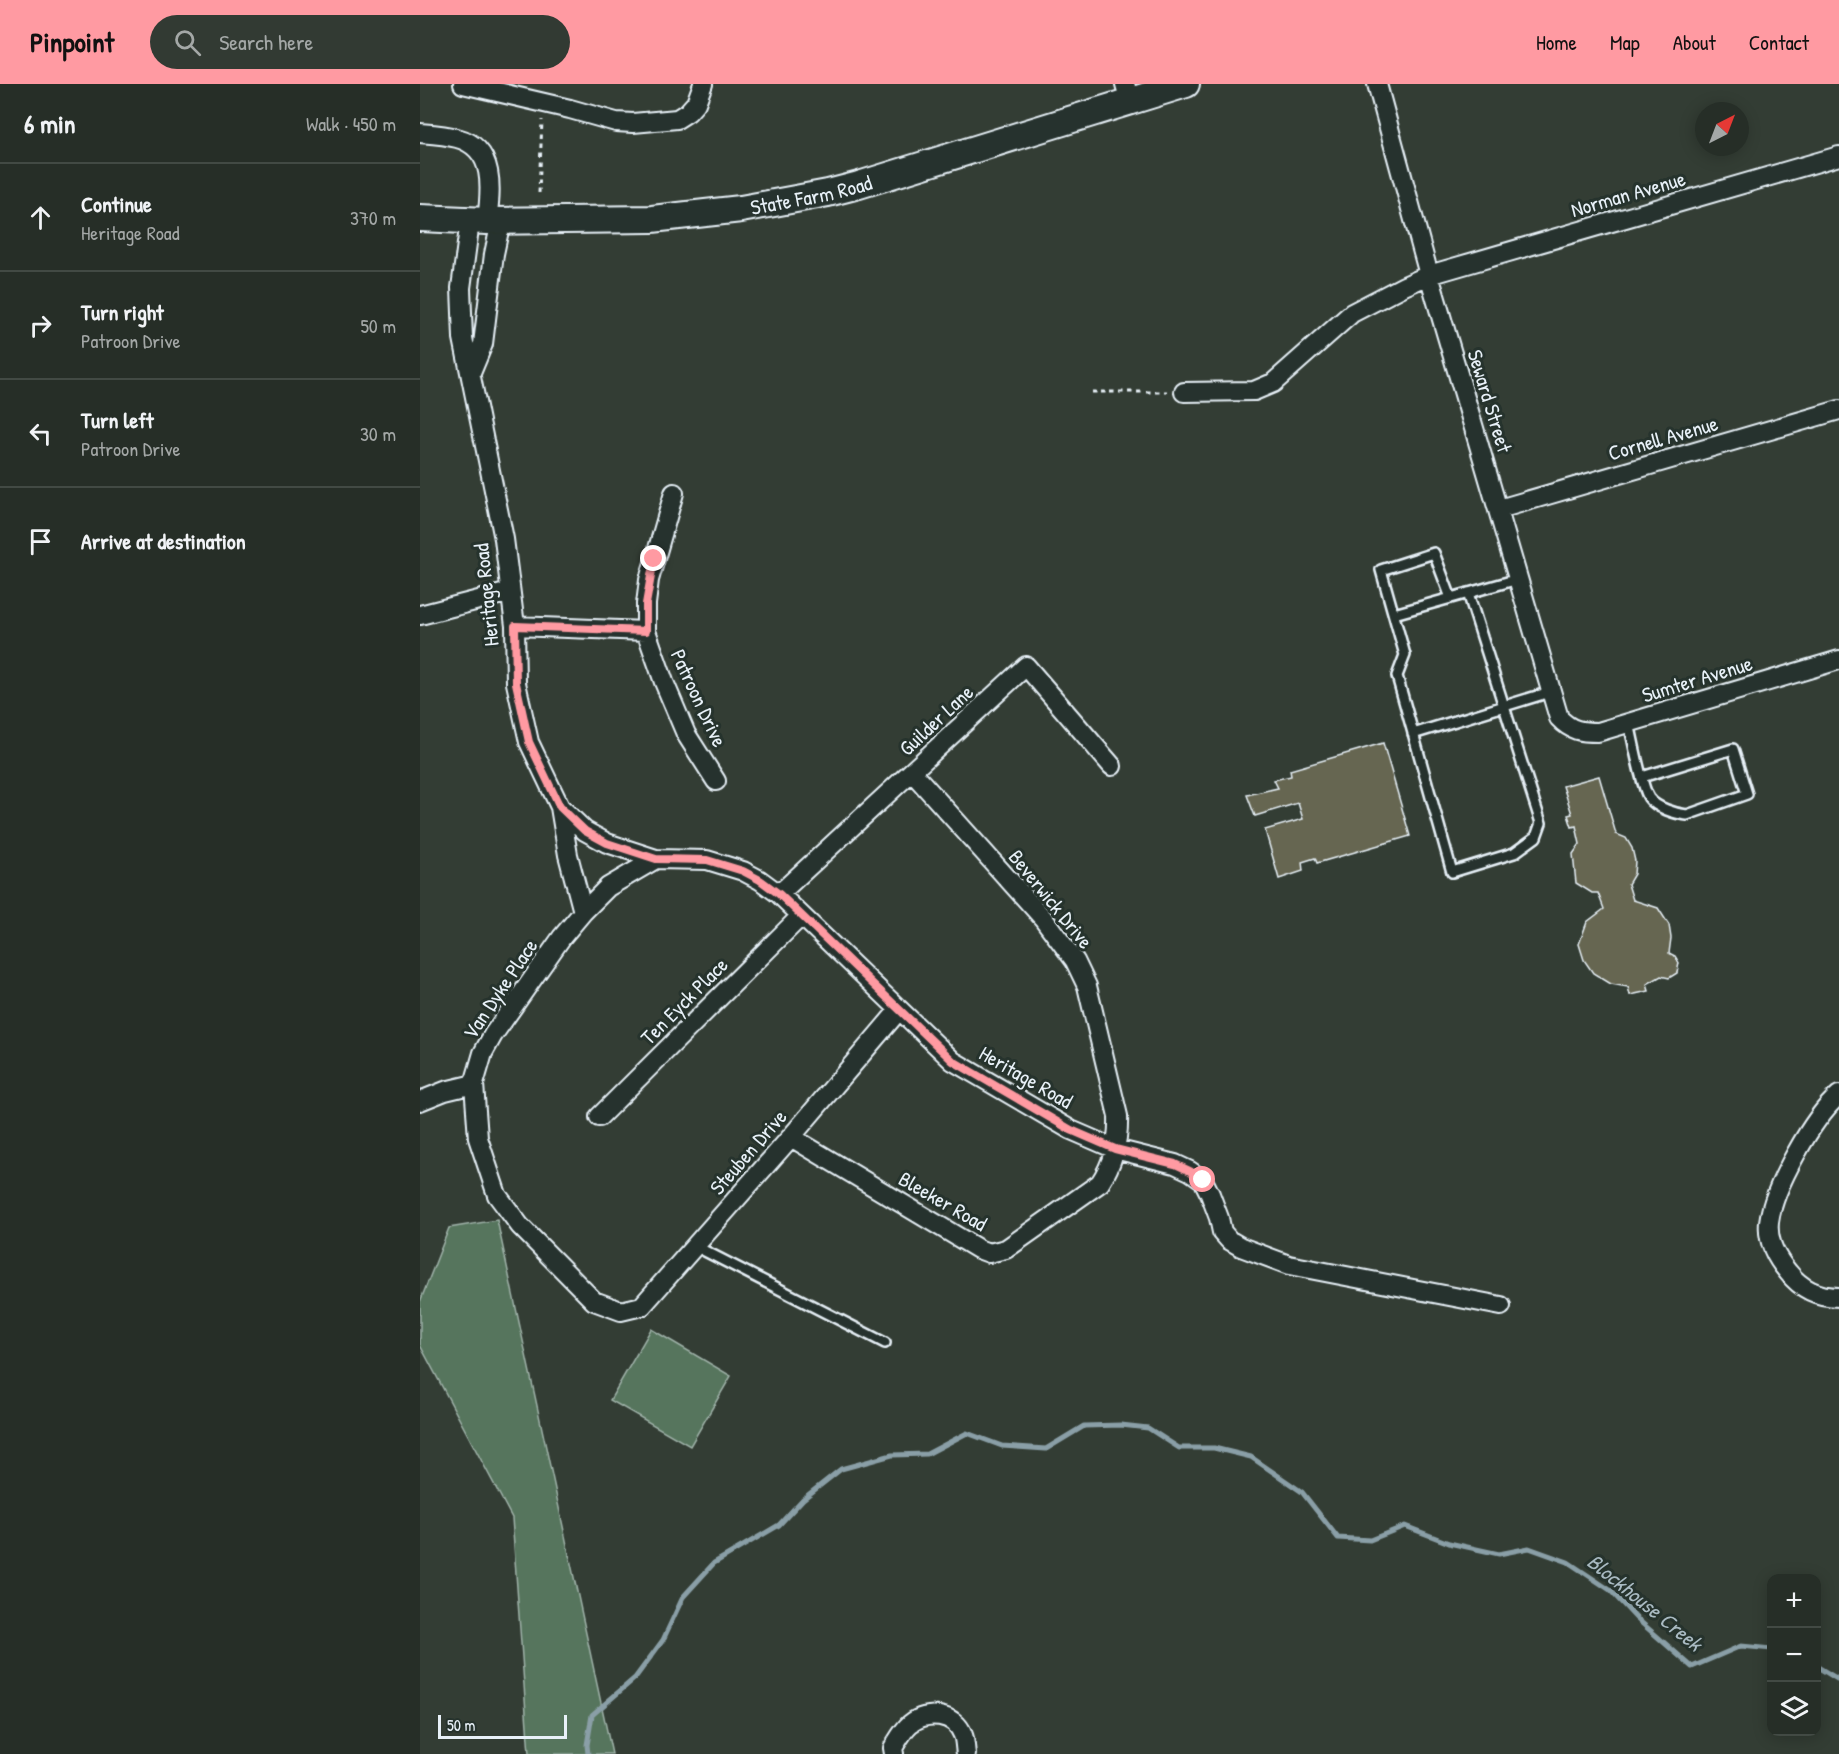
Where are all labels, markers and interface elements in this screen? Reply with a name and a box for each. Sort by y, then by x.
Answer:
search box [150,15,570,69]
text: Pinpoint [30,23,114,61]
icon: search [171,26,204,59]
text: Search here [219,27,313,57]
text: Home [1536,28,1577,57]
text: Map [1610,28,1640,57]
text: About [1673,28,1716,57]
text: Contact [1749,28,1809,57]
north arrow [1695,102,1749,156]
text: 6 min [24,106,76,141]
text: Walk · 450 m [306,110,396,137]
street label: Norman Avenue [1567,164,1689,224]
street label: State Farm Road [748,167,875,222]
text: Continue [81,189,152,219]
icon: ahead [24,201,57,234]
text: 370 m [350,204,396,231]
text: Heritage Road [81,219,179,246]
text: Turn right [81,297,164,327]
icon: right [24,309,57,342]
text: 50 m [360,312,396,339]
text: Patroon Drive [81,327,180,354]
street label: Seward Street [1461,346,1520,457]
text: Turn left [81,405,154,435]
street label: Cornell Avenue [1605,408,1721,468]
icon: left [24,417,57,450]
text: 30 m [360,420,396,447]
text: Patroon Drive [81,435,180,462]
icon: arrive [24,525,57,558]
text: Arrive at destination [81,526,246,556]
street label: Heritage Road [466,542,506,648]
route end [640,545,666,571]
street label: Patroon Drive [664,645,734,751]
street label: Sumter Avenue [1638,648,1756,710]
street label: Guilder Lane [892,678,980,762]
street label: Beverwick Drive [1002,843,1100,955]
street label: Van Dyke Place [456,933,544,1045]
street label: Ten Eyck Place [634,951,734,1051]
street label: Heritage Road [974,1039,1078,1115]
street label: Steuben Drive [703,1103,793,1201]
street label: Bleeker Road [894,1164,992,1238]
route start [1189,1166,1215,1192]
water label: Blockhouse Creek [1581,1546,1710,1659]
map controls [1767,1574,1821,1736]
button: + [1767,1574,1821,1628]
button: − [1767,1628,1821,1682]
button: layers [1767,1682,1821,1736]
scale bar [438,1712,567,1740]
text: 50 m [447,1714,476,1736]

